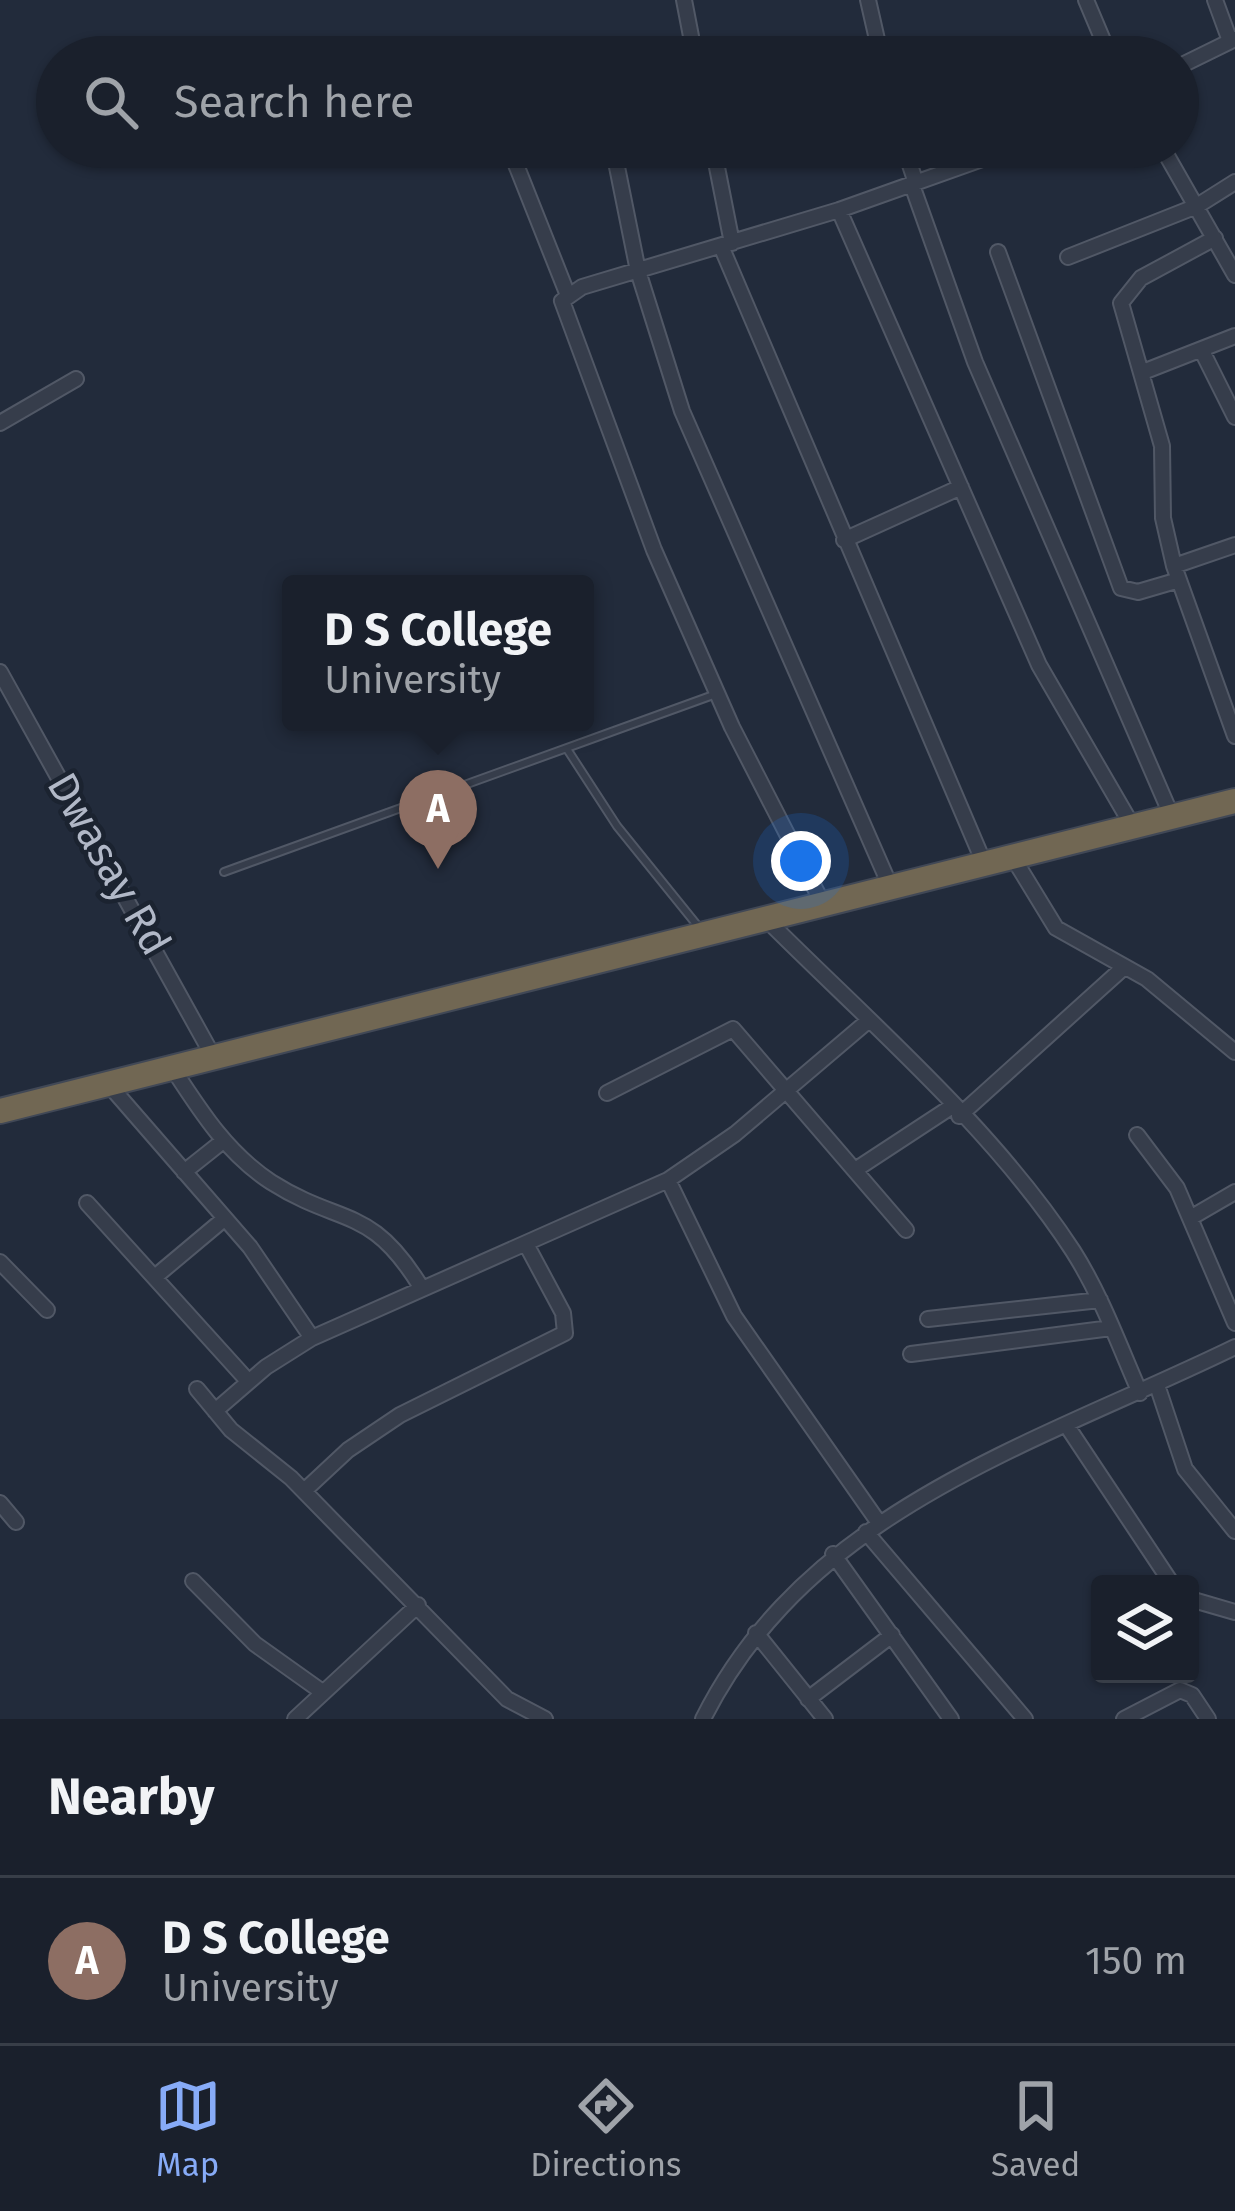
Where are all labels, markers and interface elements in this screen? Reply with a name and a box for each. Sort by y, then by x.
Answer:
search box [36,36,1199,168]
icon: search [78,69,144,135]
text: Search here [174,75,414,129]
popup [282,575,594,731]
text: D S College [324,603,552,657]
text: University [324,657,501,703]
street label: Dwasay Rd [37,764,181,964]
pin: A [399,770,477,869]
your location [771,831,831,891]
map controls [1091,1575,1199,1683]
button: layers [1091,1575,1199,1683]
text: Nearby [48,1766,214,1828]
text: D S College [162,1911,390,1965]
text: A [75,1938,99,1984]
text: 150 m [1085,1938,1187,1984]
text: University [162,1965,339,2011]
tab: Map [155,2073,221,2185]
tab: Directions [530,2073,682,2185]
tab: Saved [991,2073,1080,2185]

